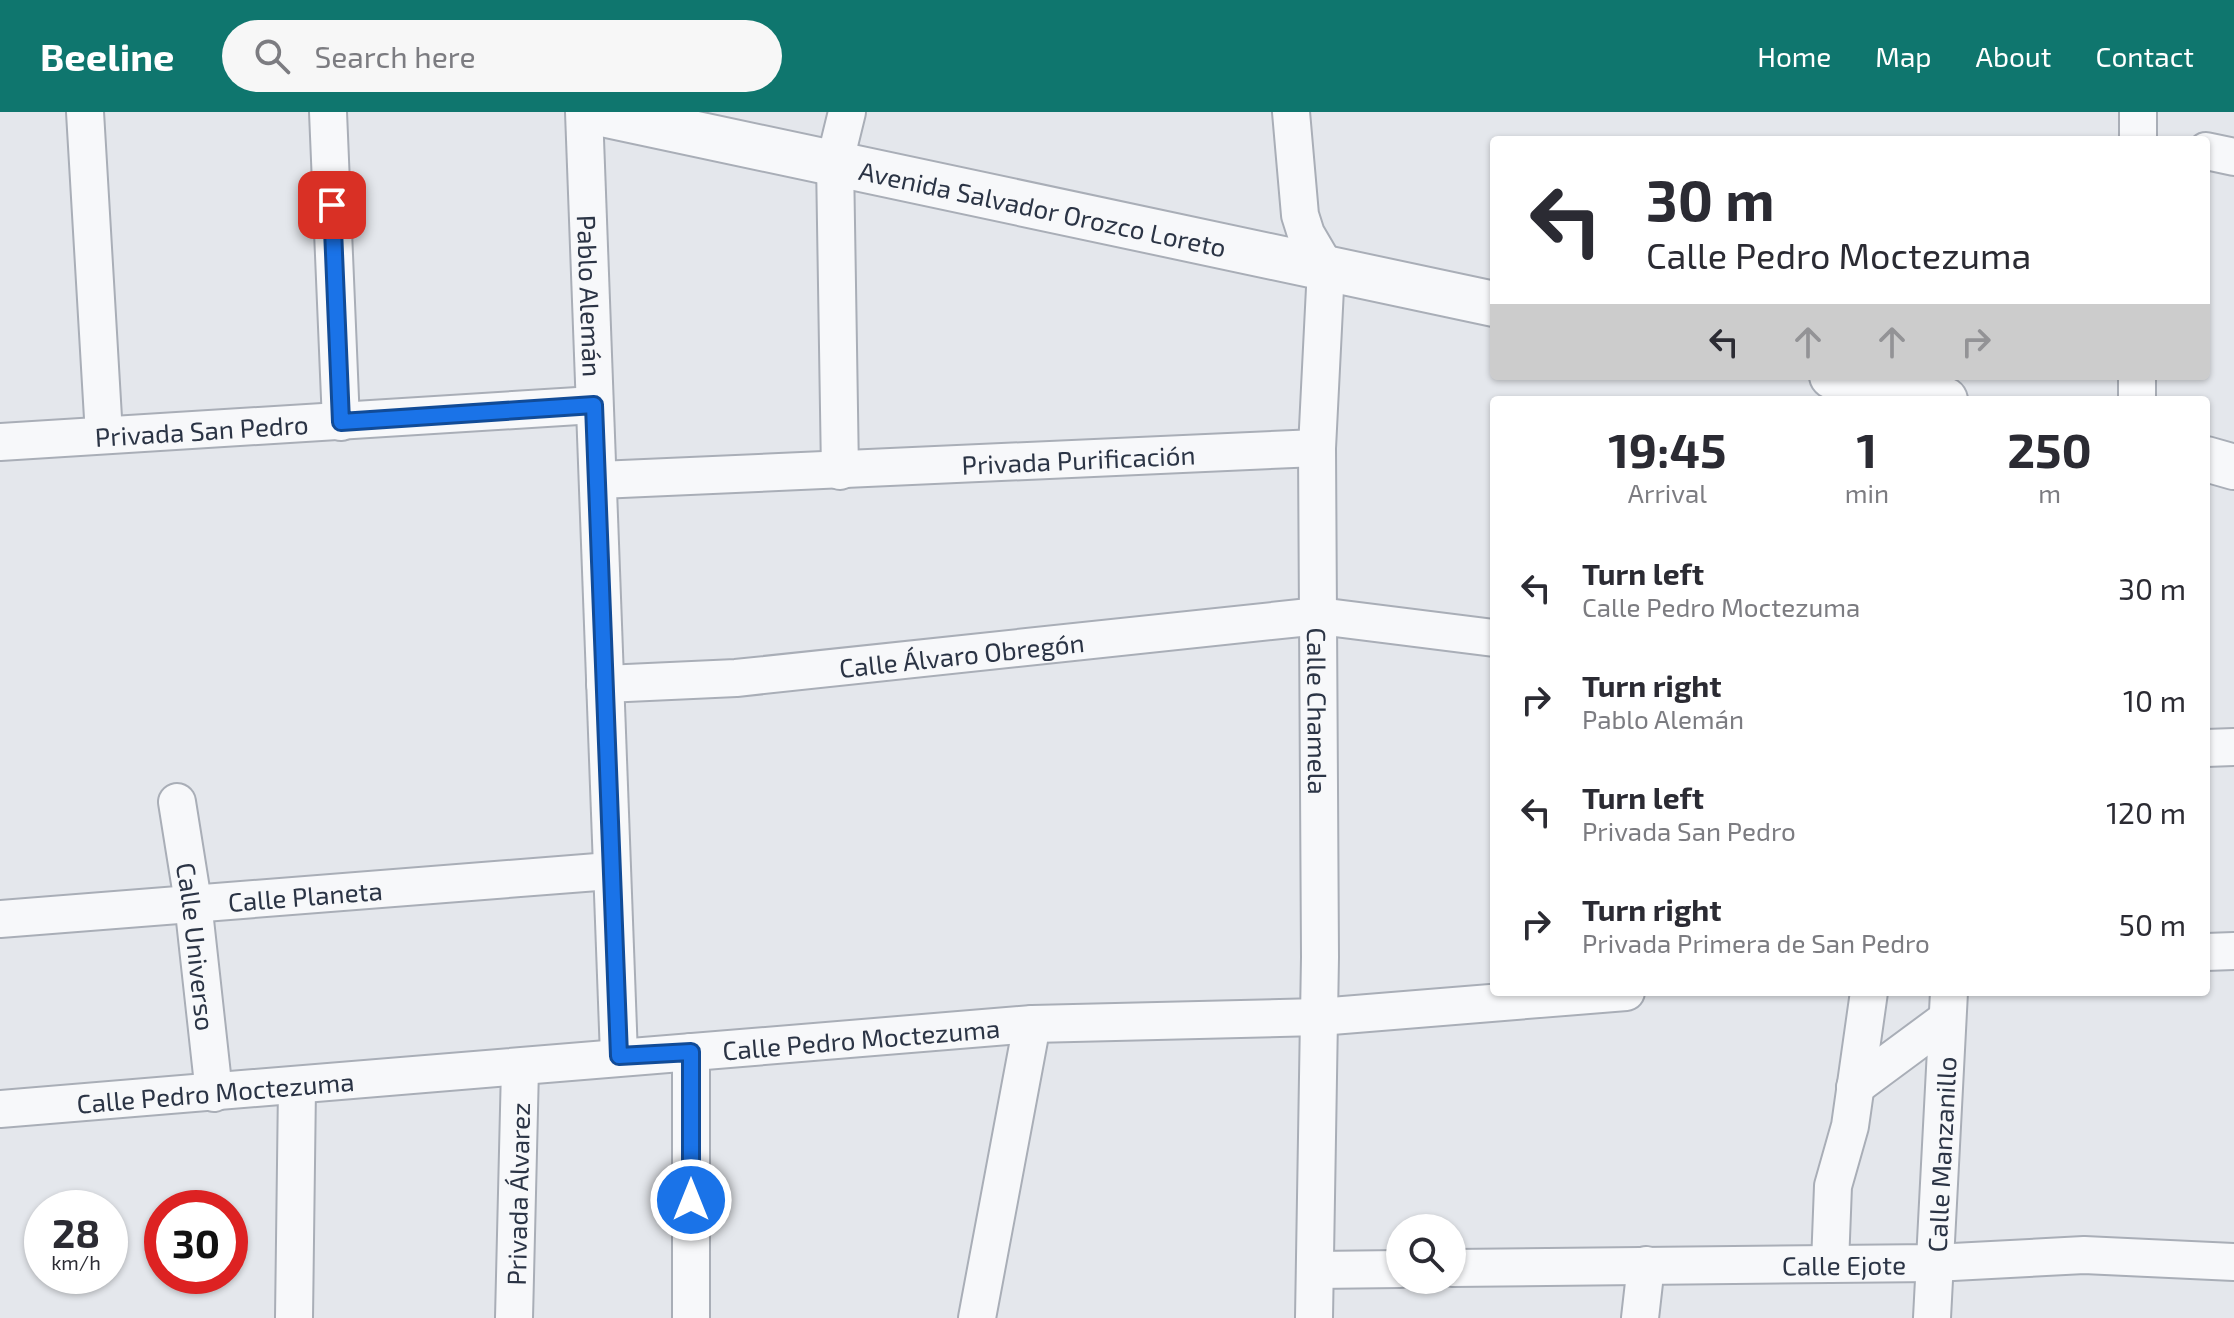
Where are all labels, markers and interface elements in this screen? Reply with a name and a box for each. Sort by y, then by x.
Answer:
search box [222,20,782,92]
text: Beeline [40,33,174,79]
icon: search [250,34,294,78]
text: Search here [314,38,476,74]
text: Home [1757,39,1831,73]
text: Map [1875,39,1932,73]
text: About [1976,39,2051,73]
text: Contact [2095,39,2194,73]
street label: Avenida Salvador Orozco Loreto [856,154,1229,262]
text: 30 m [1646,165,1775,232]
icon: left [1514,168,1618,272]
pin [298,171,366,239]
icon: arrive [310,183,354,227]
street label: Pablo Alemán [572,214,609,377]
text: Calle Pedro Moctezuma [1646,233,2031,276]
icon: left [1702,320,1746,364]
icon: ahead [1786,320,1830,364]
icon: ahead [1870,320,1914,364]
icon: right [1954,320,1998,364]
street label: Privada San Pedro [94,407,309,452]
text: 19:45 [1608,420,1727,478]
text: 1 [1857,420,1877,478]
text: 250 [2007,420,2092,478]
street label: Privada Purificación [961,438,1196,479]
text: Arrival [1628,477,1707,508]
text: min [1845,477,1889,508]
text: m [2038,477,2061,508]
text: Turn left [1582,555,1704,591]
icon: left [1514,566,1558,610]
text: 30 m [2118,570,2186,606]
text: Calle Pedro Moctezuma [1582,591,1860,622]
street label: Calle Álvaro Obregón [838,626,1086,682]
street label: Calle Chamela [1303,627,1335,795]
text: Turn right [1582,667,1722,703]
icon: right [1514,678,1558,722]
text: 10 m [2123,682,2186,718]
text: Pablo Alemán [1582,703,1744,734]
text: Turn left [1582,779,1704,815]
icon: left [1514,790,1558,834]
text: 120 m [2106,794,2186,830]
text: Privada San Pedro [1582,815,1796,846]
street label: Calle Universo [171,860,223,1032]
street label: Calle Planeta [227,873,384,917]
text: Turn right [1582,891,1722,927]
icon: right [1514,902,1558,946]
text: 50 m [2119,906,2186,942]
text: Privada Primera de San Pedro [1582,927,1930,958]
street label: Calle Pedro Moctezuma [721,1011,1001,1065]
street label: Calle Manzanillo [1920,1056,1961,1253]
street label: Calle Pedro Moctezuma [75,1064,355,1118]
street label: Privada Álvarez [499,1102,535,1286]
position arrow [649,1158,733,1242]
speed limit sign: 30 [144,1190,248,1294]
text: 28 [52,1208,100,1256]
map controls [1386,1214,1466,1294]
button: search [1386,1214,1466,1294]
street label: Calle Ejote [1782,1248,1906,1280]
text: km/h [51,1250,101,1274]

